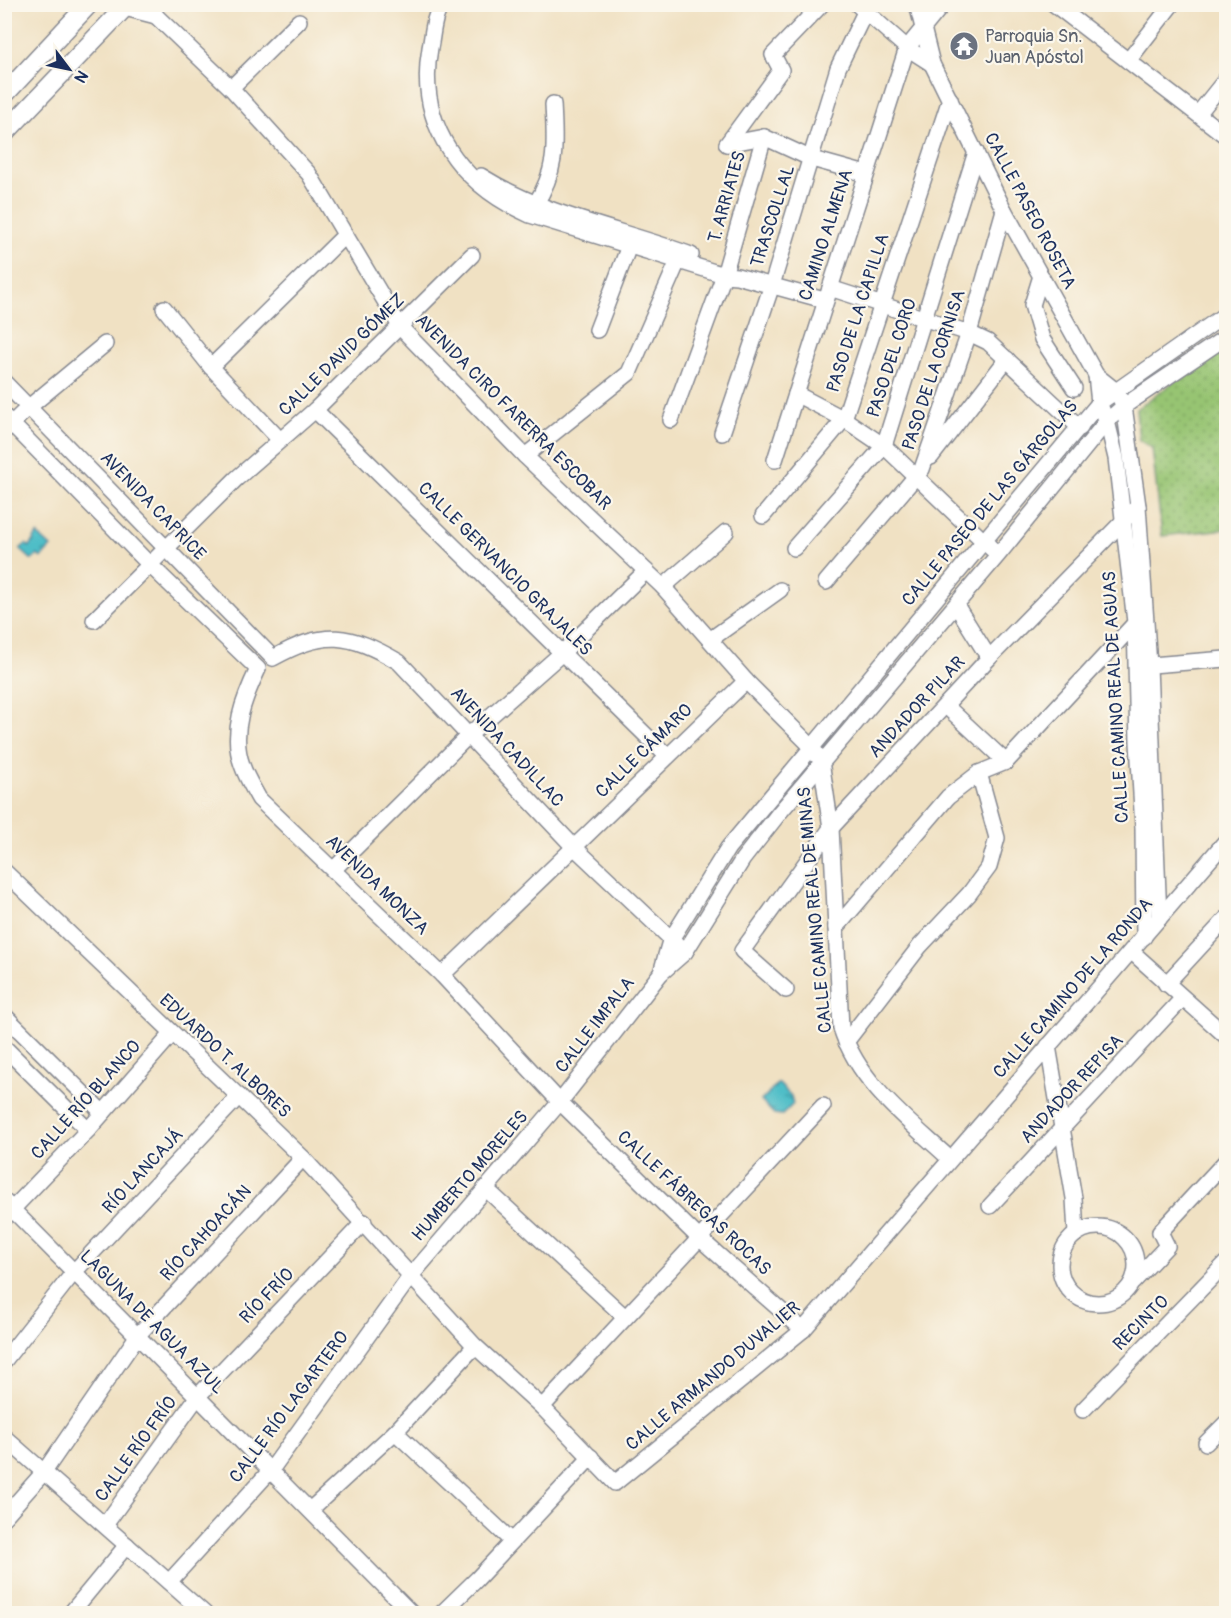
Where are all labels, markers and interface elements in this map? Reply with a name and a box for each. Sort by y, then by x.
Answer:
place label: Parroquia Sn. Juan Apóstol [985,25,1084,69]
temple icon: Parroquia Sn. Juan Apóstol [948,30,980,62]
north arrow [39,39,99,99]
text: N [69,67,92,86]
street label: CALLE PASEO ROSETA [979,129,1081,294]
street label: T. ARRIATES [703,149,751,245]
street label: TRASCOLLAL [746,162,800,270]
street label: CAMINO ALMENA [794,166,858,304]
street label: PASO DE LA CAPILLA [821,230,895,395]
street label: PASO DE LA CORNISA [897,287,971,453]
street label: CALLE DAVID GÓMEZ [273,288,410,421]
street label: PASO DEL CORO [862,296,922,420]
street label: AVENIDA CIRO FARERRA ESCOBAR [410,309,616,515]
street label: CALLE PASEO DE LAS GÁRGOLAS [897,395,1083,611]
street label: AVENIDA CAPRICE [95,447,211,565]
street label: CALLE GERVANCIO GRAJALES [413,477,597,661]
street label: CALLE CAMINO REAL DE AGUAS [1098,570,1134,824]
street label: ANDADOR PILAR [864,651,970,763]
street label: AVENIDA CADILLAC [445,682,569,812]
street label: CALLE CÁMARO [591,699,697,803]
street label: CALLE CAMINO REAL DE MINAS [793,786,837,1034]
street label: AVENIDA MONZA [321,830,434,940]
street label: CALLE CAMINO DE LA RONDA [988,893,1158,1083]
street label: CALLE IMPALA [550,972,640,1078]
street label: EDUARDO T. ALBORES [154,989,296,1123]
street label: ANDADOR REPISA [1016,1029,1129,1148]
street label: CALLE RÍO BLANCO [26,1035,146,1165]
street label: HUMBERTO MORELES [407,1106,533,1246]
street label: RÍO LANCAJÁ [98,1124,188,1218]
street label: CALLE FÁBREGAS ROCAS [612,1126,776,1280]
street label: RÍO CAHOACÁN [155,1180,257,1286]
street label: LAGUNA DE AGUA AZUL [75,1245,229,1399]
street label: RÍO FRÍO [235,1263,299,1329]
street label: RECINTO [1108,1290,1174,1356]
street label: CALLE ARMANDO DUVALIER [621,1296,805,1456]
street label: CALLE RÍO LAGARTERO [224,1326,354,1488]
street label: CALLE RÍO FRÍO [90,1392,182,1506]

